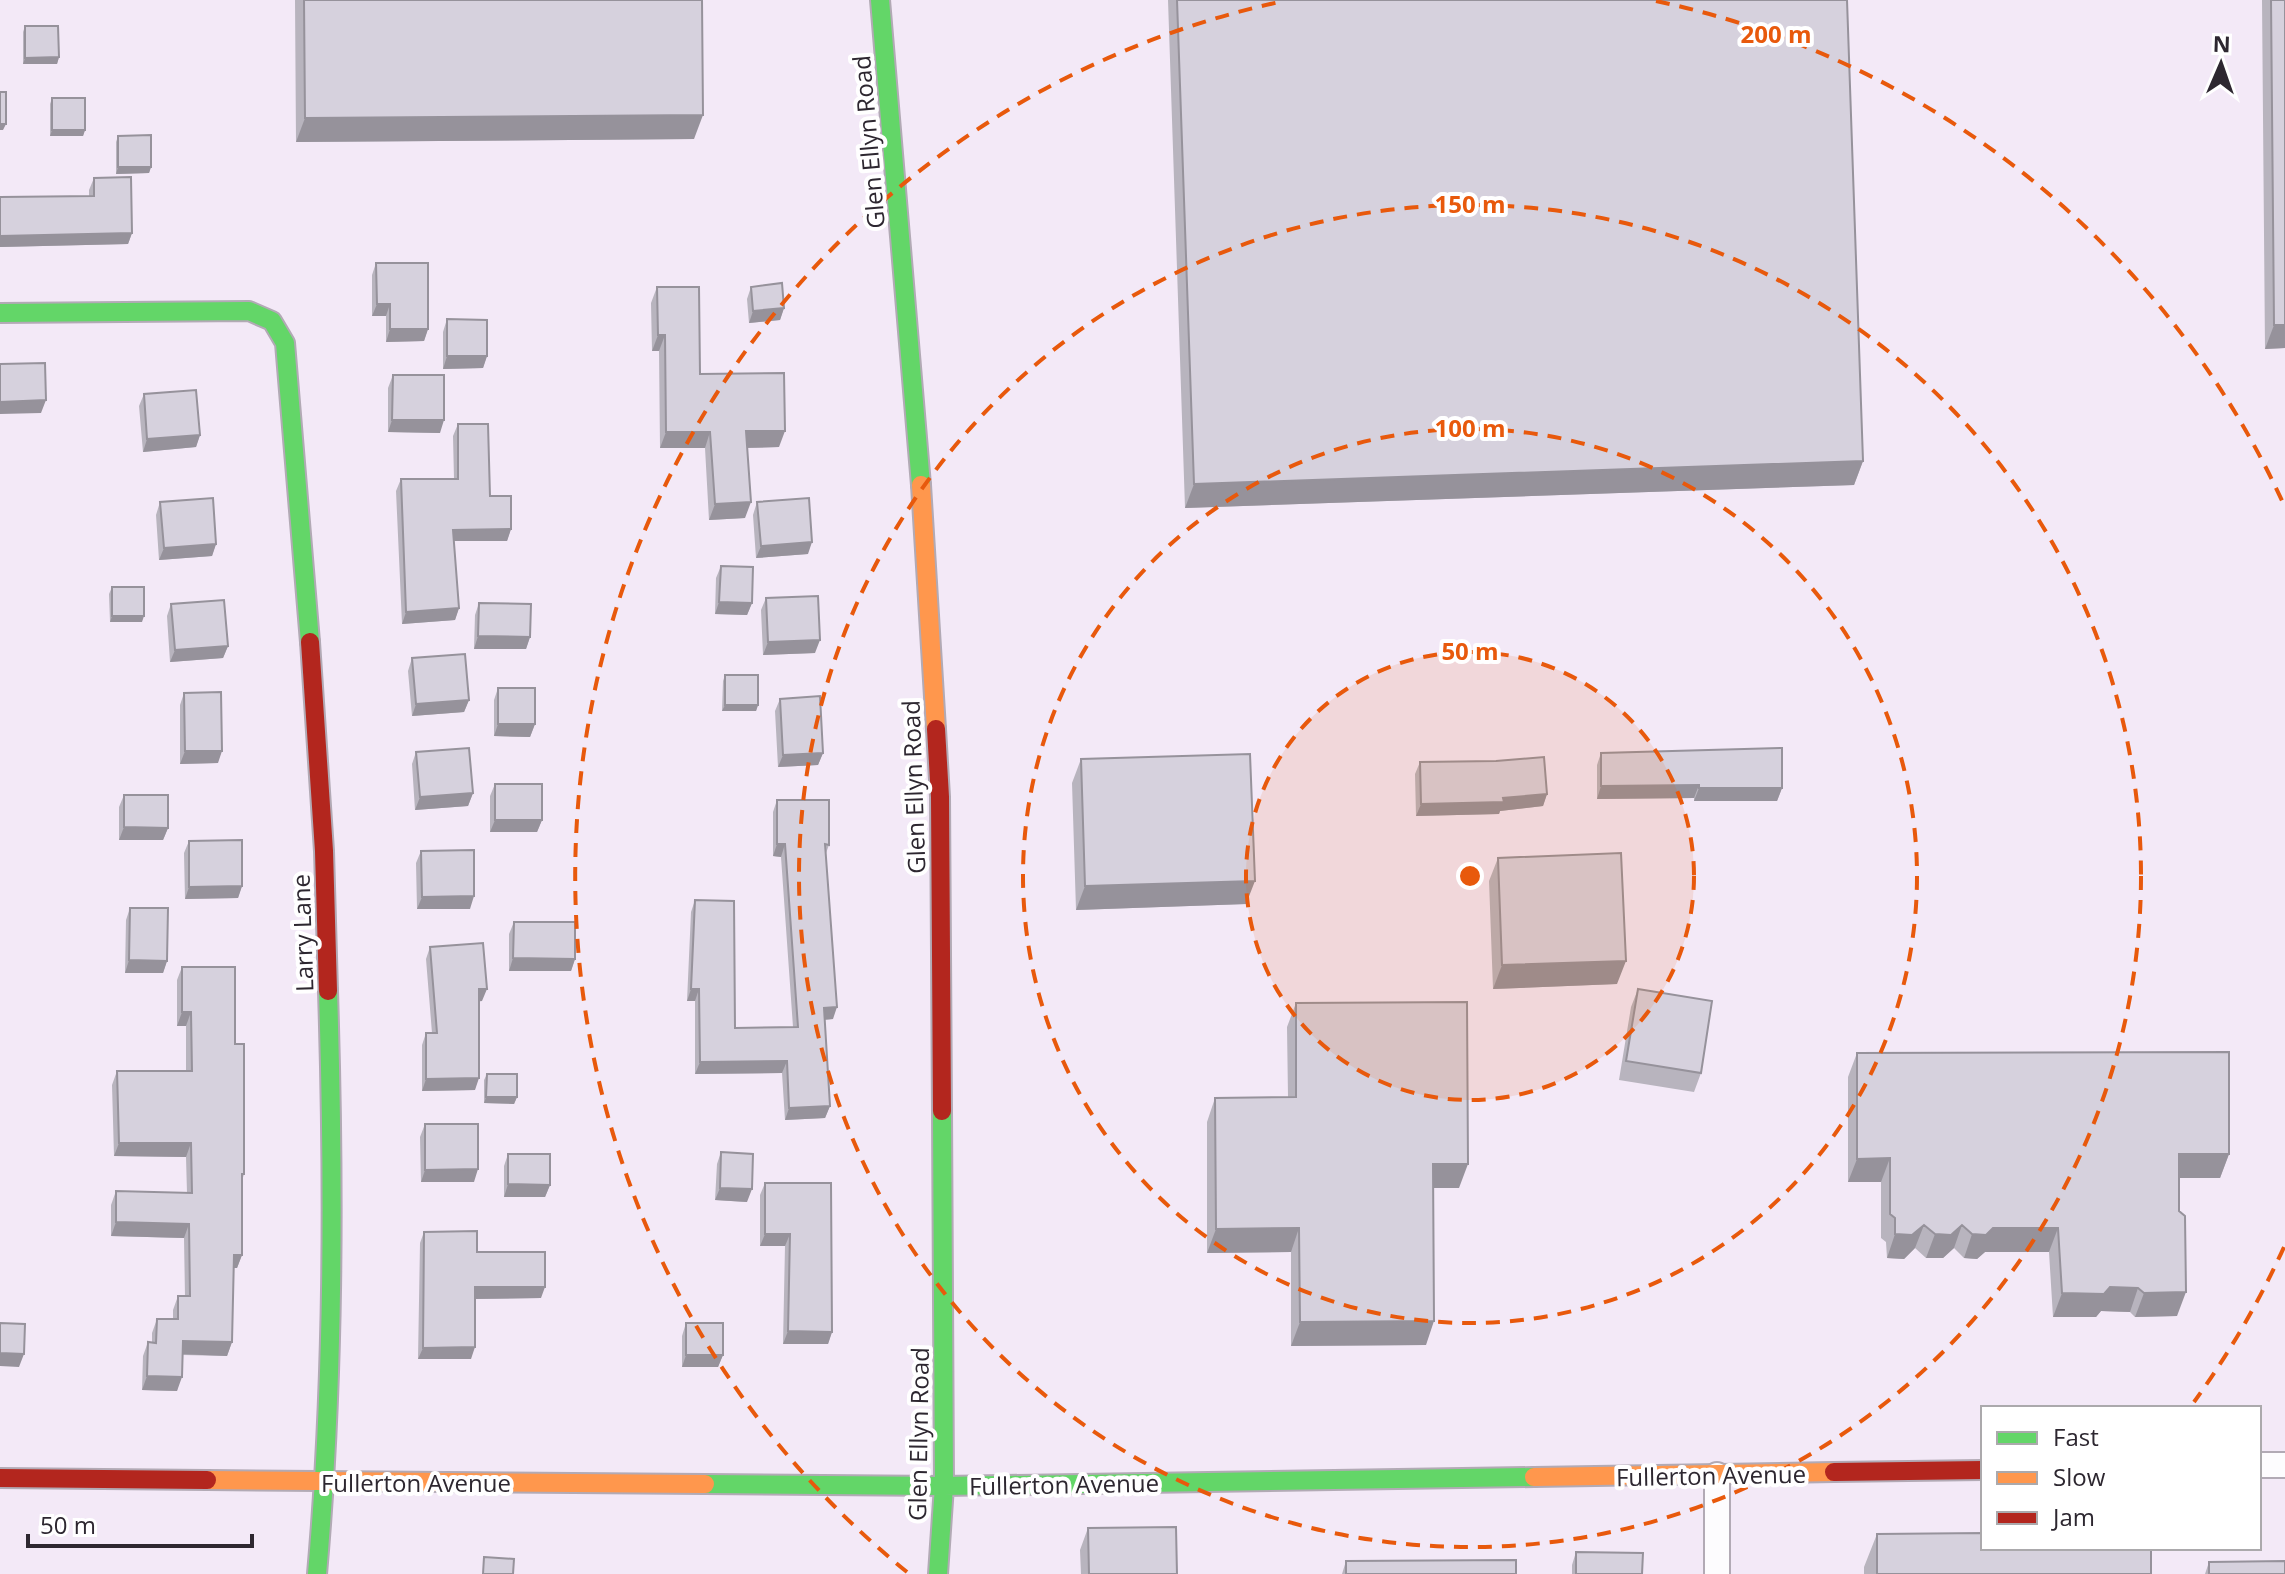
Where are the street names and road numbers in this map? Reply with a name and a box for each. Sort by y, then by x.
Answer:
street label: Glen Ellyn Road [844,54,892,230]
street label: Glen Ellyn Road [893,700,933,874]
street label: Larry Lane [283,874,321,992]
street label: Glen Ellyn Road [900,1347,936,1521]
street label: Fullerton Avenue [1616,1457,1806,1493]
street label: Fullerton Avenue [321,1466,511,1499]
street label: Fullerton Avenue [969,1466,1159,1502]

